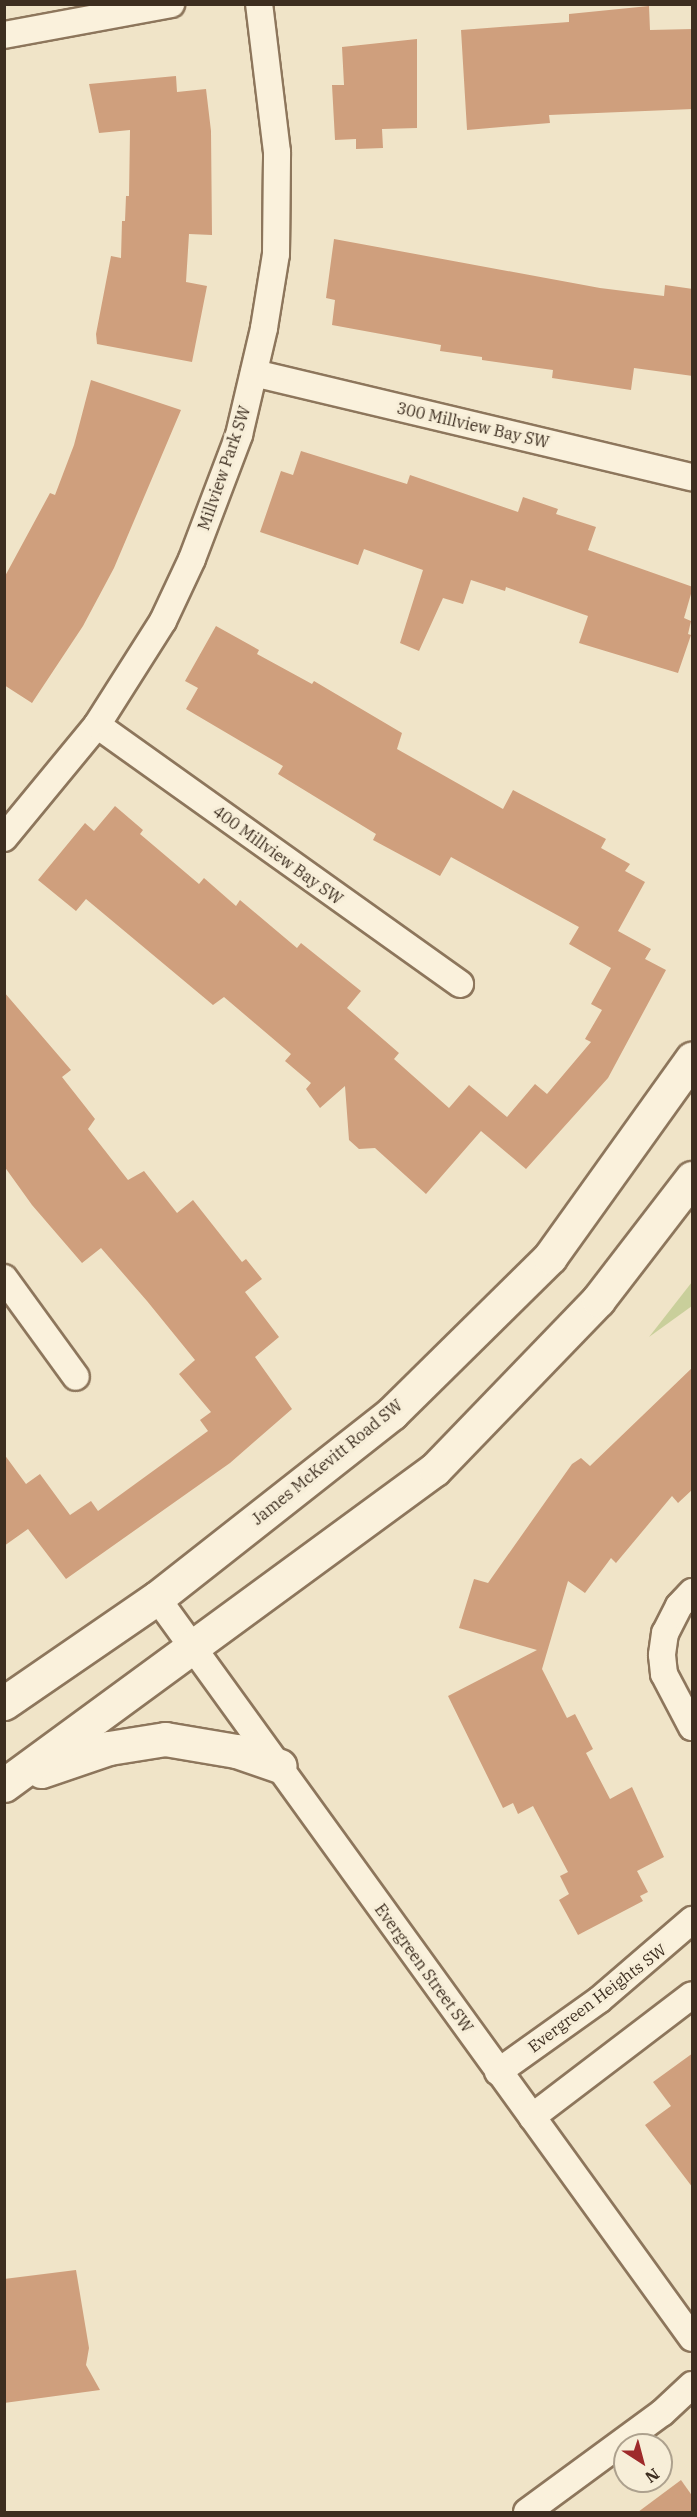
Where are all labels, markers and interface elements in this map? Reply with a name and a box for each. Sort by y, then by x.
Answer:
street label: 300 Millview Bay SW [395,398,551,452]
street label: Millview Park SW [194,403,254,533]
street label: 400 Millview Bay SW [209,801,347,909]
street label: James McKevitt Road SW [248,1395,406,1529]
street label: Evergreen Street SW [371,1900,477,2036]
street label: Evergreen Heights SW [524,1940,670,2056]
north arrow [613,2433,673,2493]
text: N [641,2464,663,2488]

